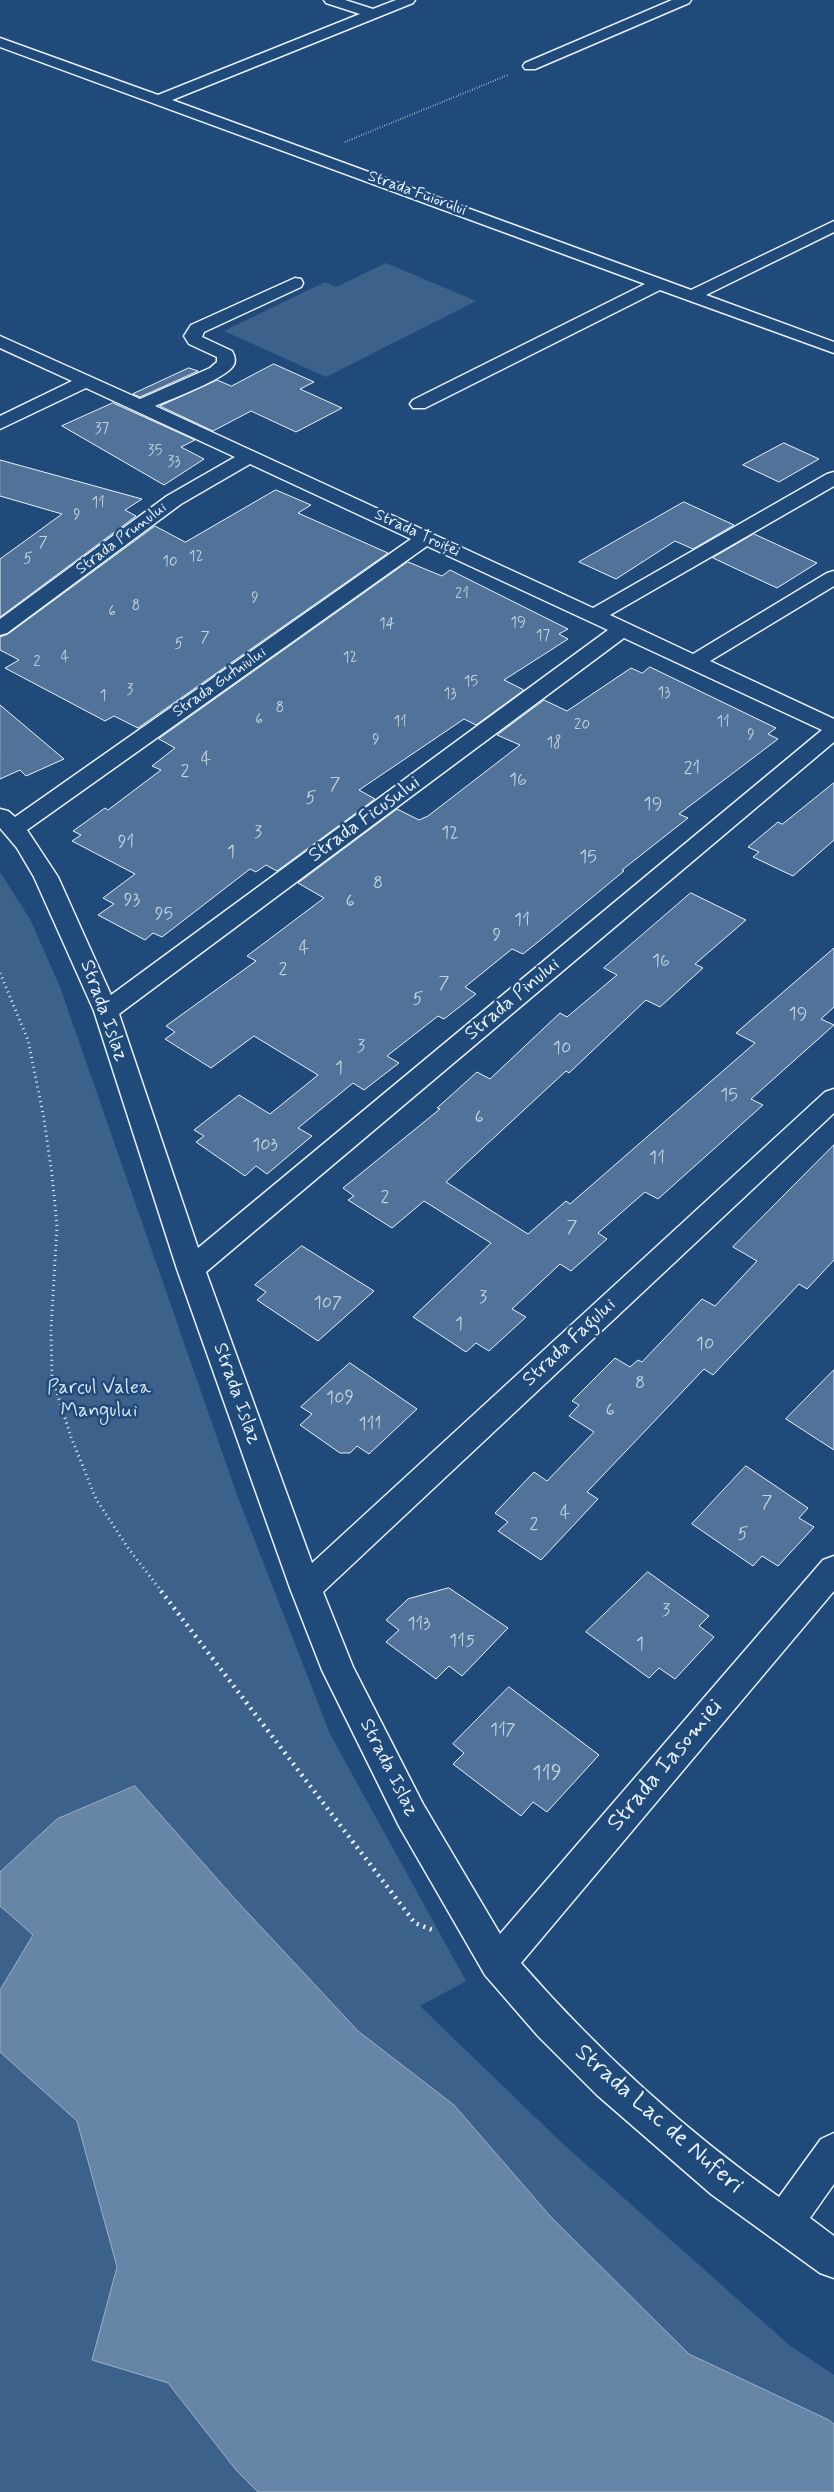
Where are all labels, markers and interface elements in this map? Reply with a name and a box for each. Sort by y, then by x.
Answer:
street label: Strada Fuiorului [365,167,469,221]
house number: 37 [95,421,109,439]
house number: 35 [148,443,162,461]
house number: 33 [167,454,181,472]
house number: 11 [91,495,105,513]
street label: Strada Prunului [73,499,171,579]
street label: Strada Troiței [371,506,463,562]
house number: 9 [73,507,81,525]
house number: 7 [38,535,48,553]
house number: 12 [189,549,203,567]
house number: 5 [24,551,32,569]
house number: 10 [162,554,178,572]
house number: 21 [455,586,469,604]
house number: 9 [251,590,259,608]
house number: 8 [132,598,140,616]
house number: 6 [108,604,116,622]
house number: 19 [510,615,526,633]
house number: 14 [379,616,395,634]
house number: 17 [536,628,550,646]
house number: 7 [200,630,210,648]
house number: 5 [175,636,183,654]
street label: Strada Gutuiului [170,644,270,722]
house number: 4 [61,649,69,667]
house number: 12 [343,650,357,668]
house number: 2 [33,654,41,672]
house number: 15 [464,674,478,692]
house number: 3 [127,682,133,700]
house number: 13 [657,685,671,703]
house number: 13 [443,686,457,704]
house number: 1 [100,688,106,706]
house number: 8 [276,700,284,718]
house number: 6 [255,712,263,730]
house number: 11 [393,714,407,732]
house number: 11 [716,714,730,732]
house number: 20 [574,717,590,735]
house number: 9 [747,727,755,745]
house number: 9 [372,732,380,750]
house number: 18 [547,735,561,753]
house number: 4 [201,749,211,771]
house number: 21 [684,758,700,780]
house number: 2 [181,761,189,783]
house number: 16 [509,770,527,792]
street label: Strada Ficusului [304,771,426,869]
house number: 7 [330,774,340,796]
house number: 5 [306,788,316,810]
house number: 19 [644,794,662,816]
house number: 3 [254,822,262,844]
house number: 12 [441,823,459,845]
house number: 91 [118,832,134,854]
house number: 1 [227,842,235,864]
house number: 15 [579,847,597,869]
house number: 8 [373,873,383,895]
house number: 93 [124,890,140,912]
house number: 6 [345,891,355,913]
house number: 95 [155,904,173,926]
house number: 11 [514,910,530,932]
house number: 9 [493,925,501,947]
house number: 4 [299,938,309,960]
house number: 16 [652,951,670,973]
street label: Strada Pinului [461,953,565,1047]
street label: Strada Islaz [74,957,132,1065]
house number: 2 [279,959,287,981]
house number: 7 [439,973,449,995]
house number: 5 [413,989,423,1011]
house number: 19 [789,1004,807,1026]
house number: 3 [357,1036,365,1058]
house number: 10 [553,1038,571,1060]
house number: 1 [335,1058,343,1080]
house number: 15 [720,1085,738,1107]
house number: 6 [474,1107,484,1129]
house number: 103 [252,1135,278,1157]
house number: 11 [649,1148,665,1170]
house number: 2 [381,1187,389,1209]
house number: 7 [567,1217,577,1239]
house number: 3 [479,1287,487,1309]
house number: 107 [314,1293,342,1315]
street label: Strada Fagului [518,1294,622,1392]
house number: 1 [455,1314,463,1336]
house number: 10 [696,1334,714,1356]
street label: Strada Islaz [207,1340,265,1448]
house number: 8 [635,1373,645,1395]
park label: Parcul Valea Mangului [47,1377,151,1424]
house number: 109 [326,1388,354,1410]
house number: 6 [605,1400,615,1422]
house number: 111 [359,1414,381,1436]
house number: 7 [762,1492,772,1514]
house number: 4 [560,1503,570,1525]
house number: 2 [530,1514,538,1536]
house number: 5 [738,1524,748,1546]
house number: 3 [662,1600,670,1622]
house number: 113 [407,1614,431,1636]
house number: 115 [449,1631,475,1653]
house number: 1 [636,1634,644,1656]
street label: Strada Iasomiei [602,1694,730,1838]
street label: Strada Islaz [353,1715,423,1821]
house number: 117 [490,1720,516,1742]
house number: 119 [532,1762,562,1788]
street label: Strada Lac de Nuferi [568,2039,748,2201]

